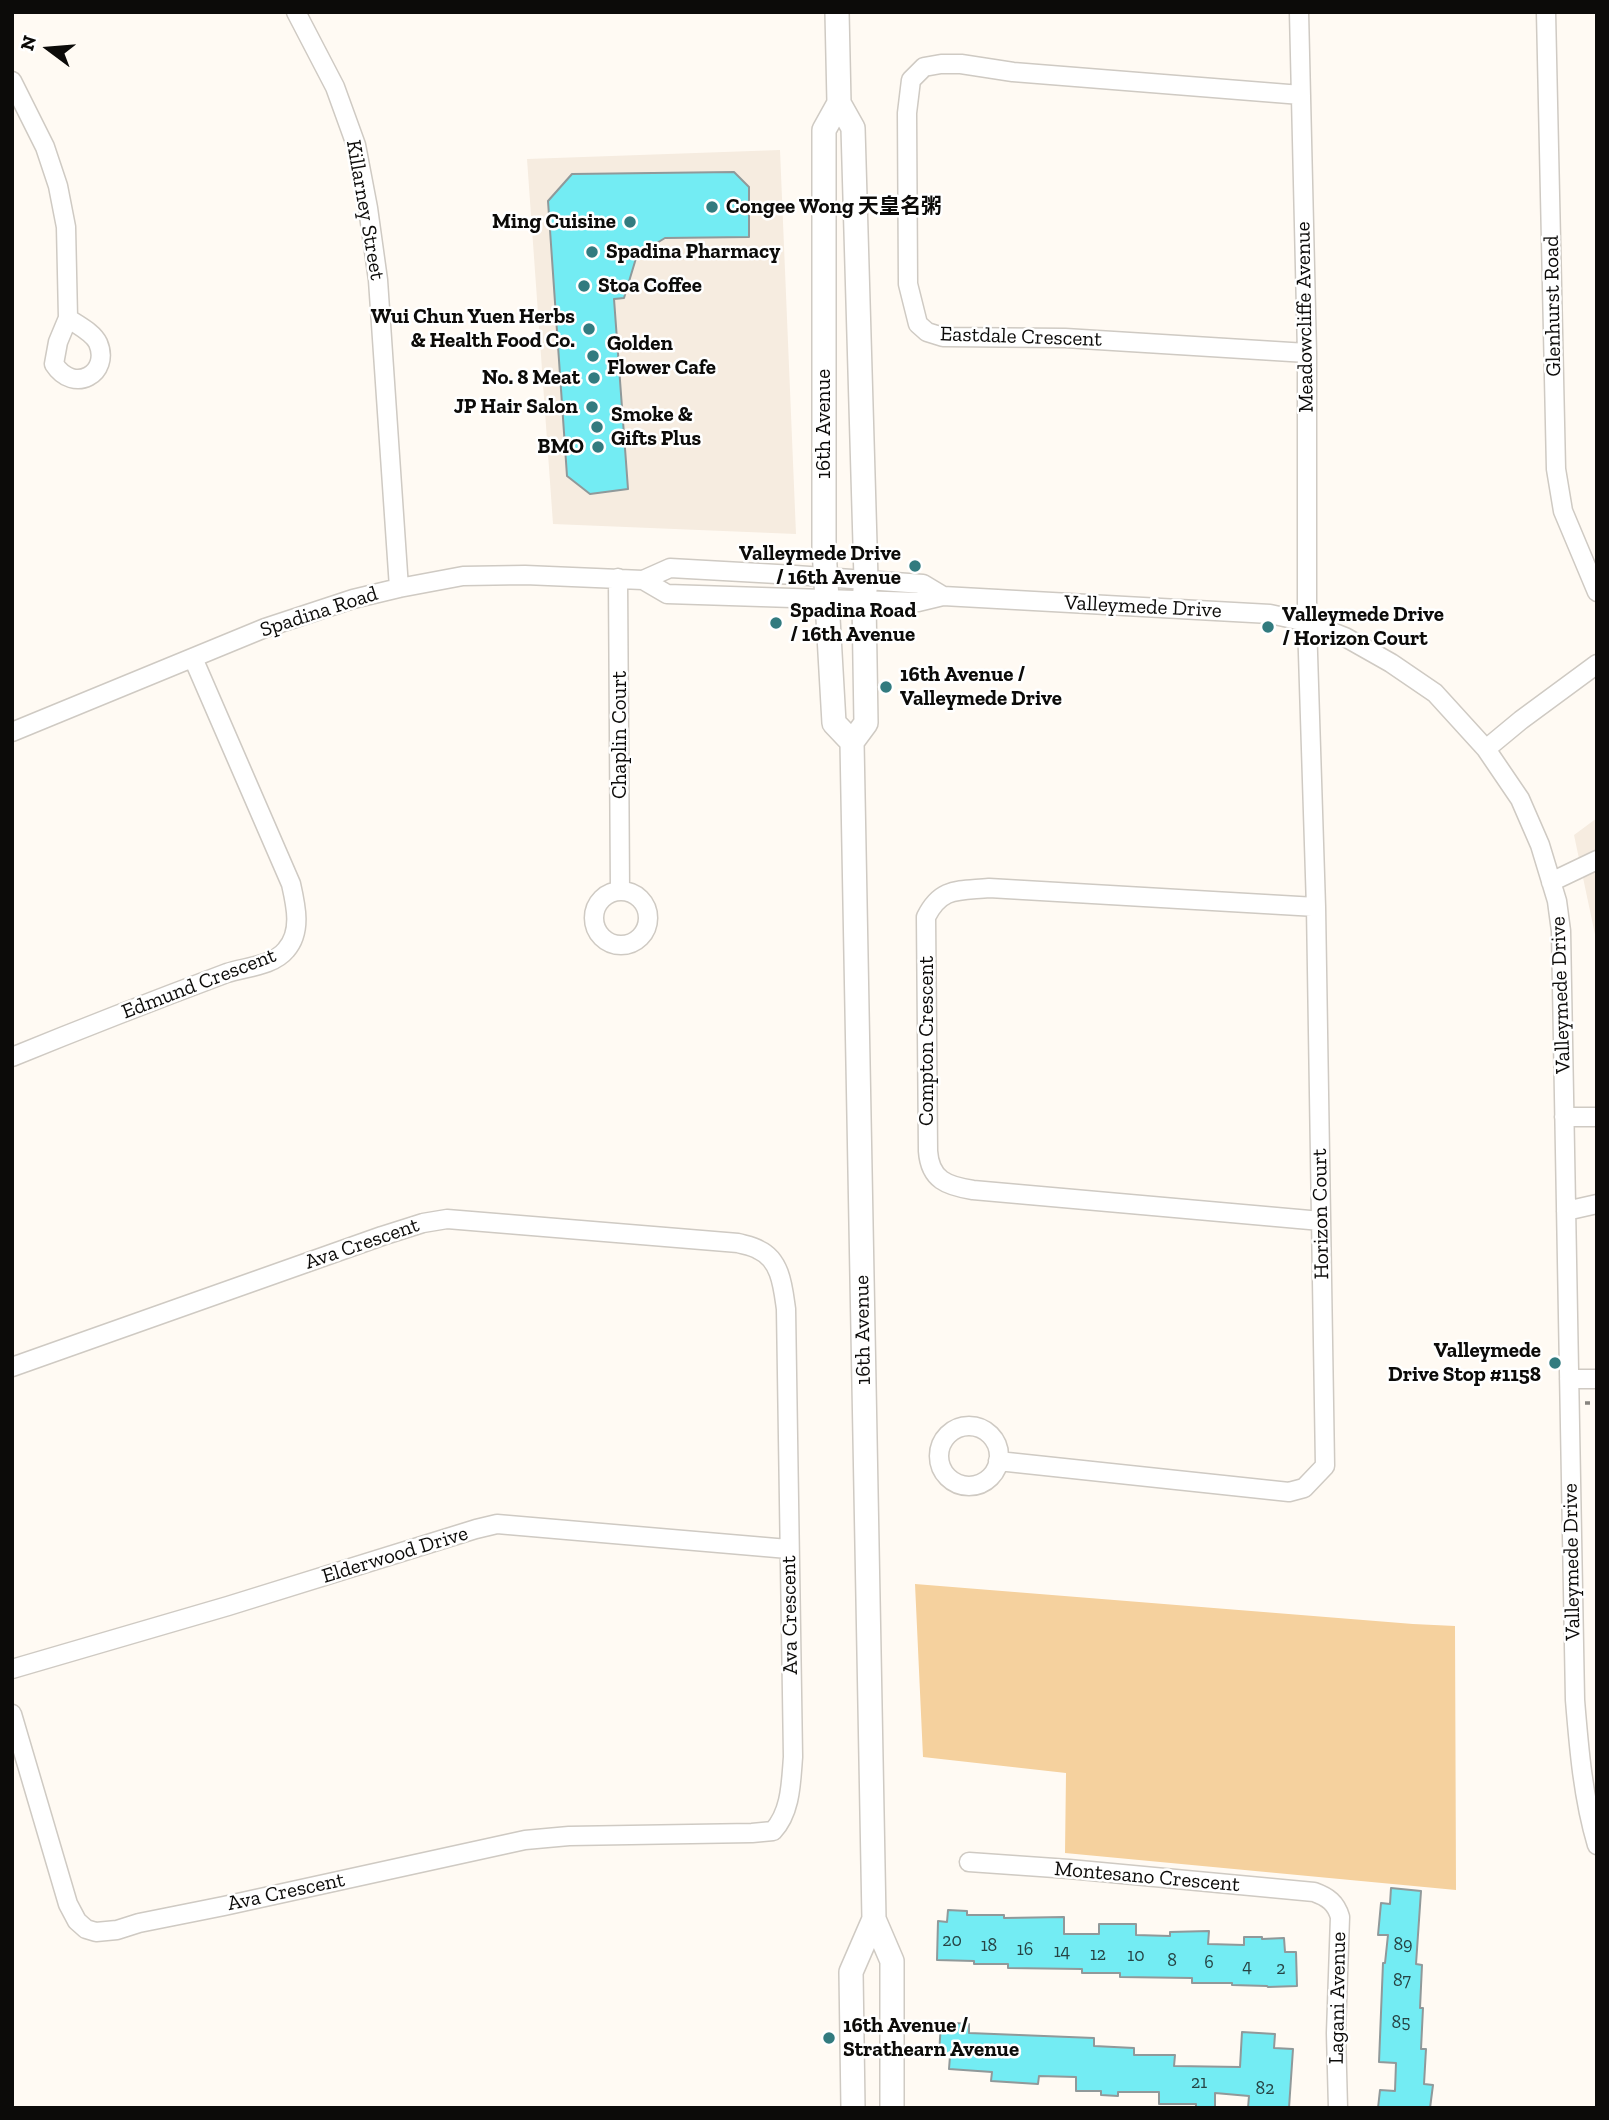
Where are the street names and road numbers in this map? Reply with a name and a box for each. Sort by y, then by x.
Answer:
street label: Killarney Street [340,138,390,282]
street label: Meadowcliffe Avenue [1291,221,1319,413]
street label: Glenhurst Road [1539,235,1567,377]
street label: Eastdale Crescent [939,322,1103,352]
street label: 16th Avenue [811,369,837,479]
street label: Spadina Road [257,581,381,643]
street label: Valleymede Drive [1064,590,1222,624]
street label: Chaplin Court [607,671,633,799]
street label: Valleymede Drive [1546,916,1576,1074]
street label: Edmund Crescent [118,943,280,1025]
street label: Compton Crescent [914,956,940,1126]
street label: Horizon Court [1307,1148,1335,1280]
street label: Ava Crescent [302,1213,422,1275]
street label: 16th Avenue [849,1275,877,1385]
street label: Valleymede Drive [1558,1483,1586,1641]
street label: Elderwood Drive [319,1521,471,1589]
street label: Ava Crescent [776,1555,804,1675]
street label: Montesano Crescent [1053,1856,1241,1898]
street label: Ava Crescent [225,1867,347,1917]
street label: Lagani Avenue [1324,1932,1352,2064]

